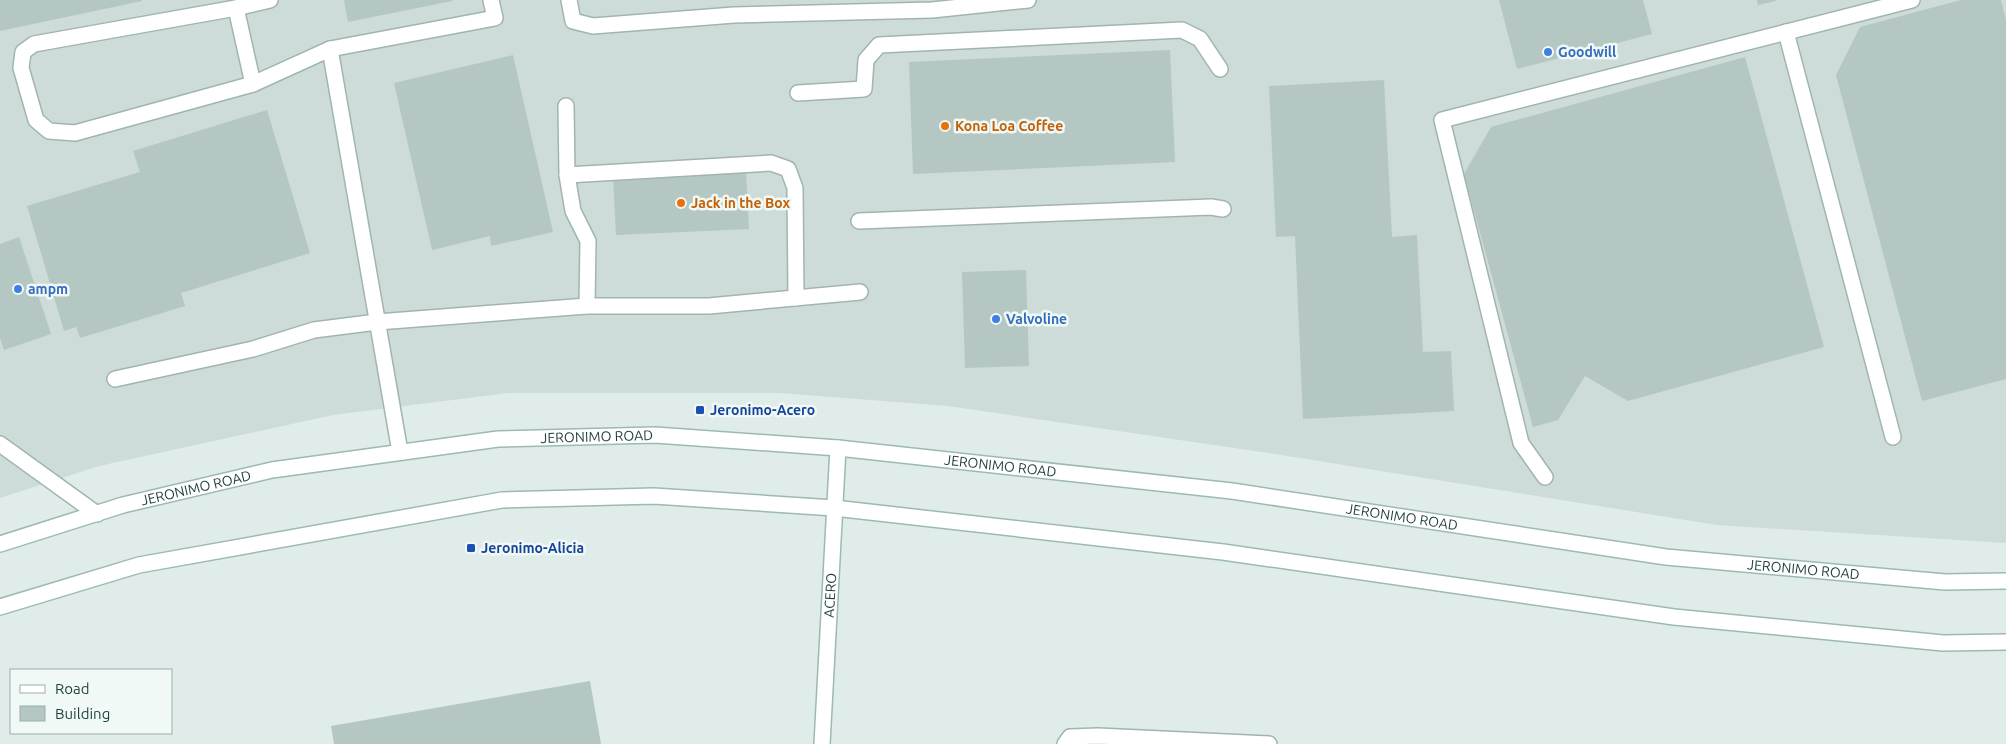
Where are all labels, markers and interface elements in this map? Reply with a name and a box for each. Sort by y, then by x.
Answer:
place label: Goodwill [1558,44,1616,60]
marker: Goodwill [1542,46,1554,58]
place label: Kona Loa Coffee [955,118,1063,134]
marker: Kona Loa Coffee [939,120,951,132]
place label: Jack in the Box [691,195,790,211]
marker: Jack in the Box [675,197,687,209]
place label: ampm [28,281,68,297]
marker: ampm [12,283,24,295]
place label: Valvoline [1006,311,1067,327]
marker: Valvoline [990,313,1002,325]
place label: Jeronimo-Acero [710,402,815,418]
marker: Jeronimo-Acero [694,404,706,416]
street label: JERONIMO ROAD [540,427,653,446]
street label: JERONIMO ROAD [943,452,1057,480]
street label: JERONIMO ROAD [139,467,253,509]
street label: JERONIMO ROAD [1345,500,1459,533]
place label: Jeronimo-Alicia [481,540,584,556]
marker: Jeronimo-Alicia [465,542,477,554]
street label: JERONIMO ROAD [1747,556,1860,582]
street label: ACERO [821,572,839,618]
legend [10,669,172,734]
text: Road [55,680,90,697]
text: Building [55,705,110,722]

